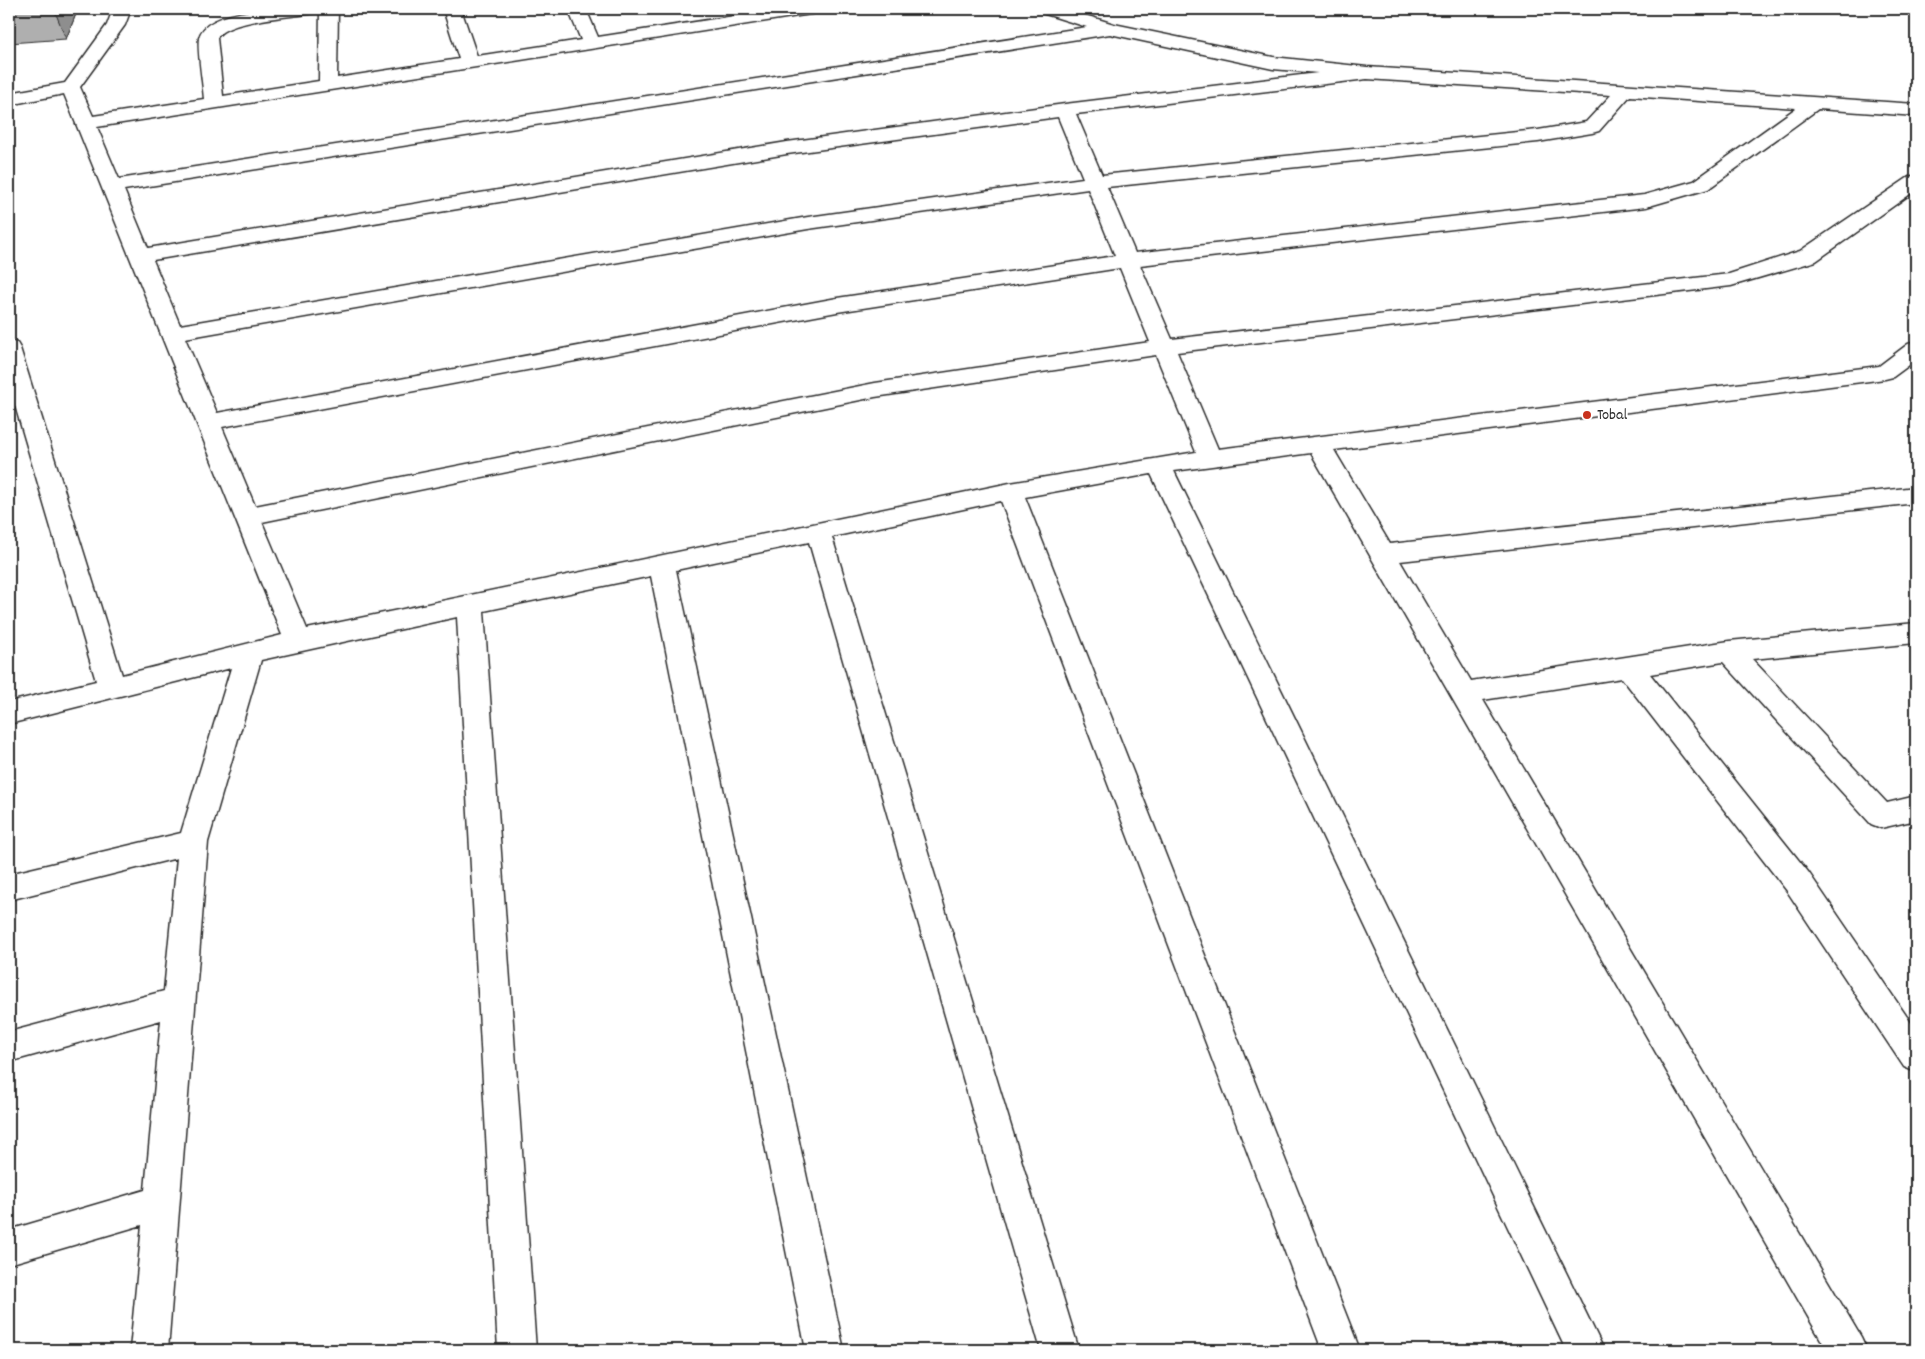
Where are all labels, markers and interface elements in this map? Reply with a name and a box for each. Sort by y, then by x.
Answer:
place label: Tobal [1597,404,1628,427]
marker: Tobal [1581,409,1593,421]

